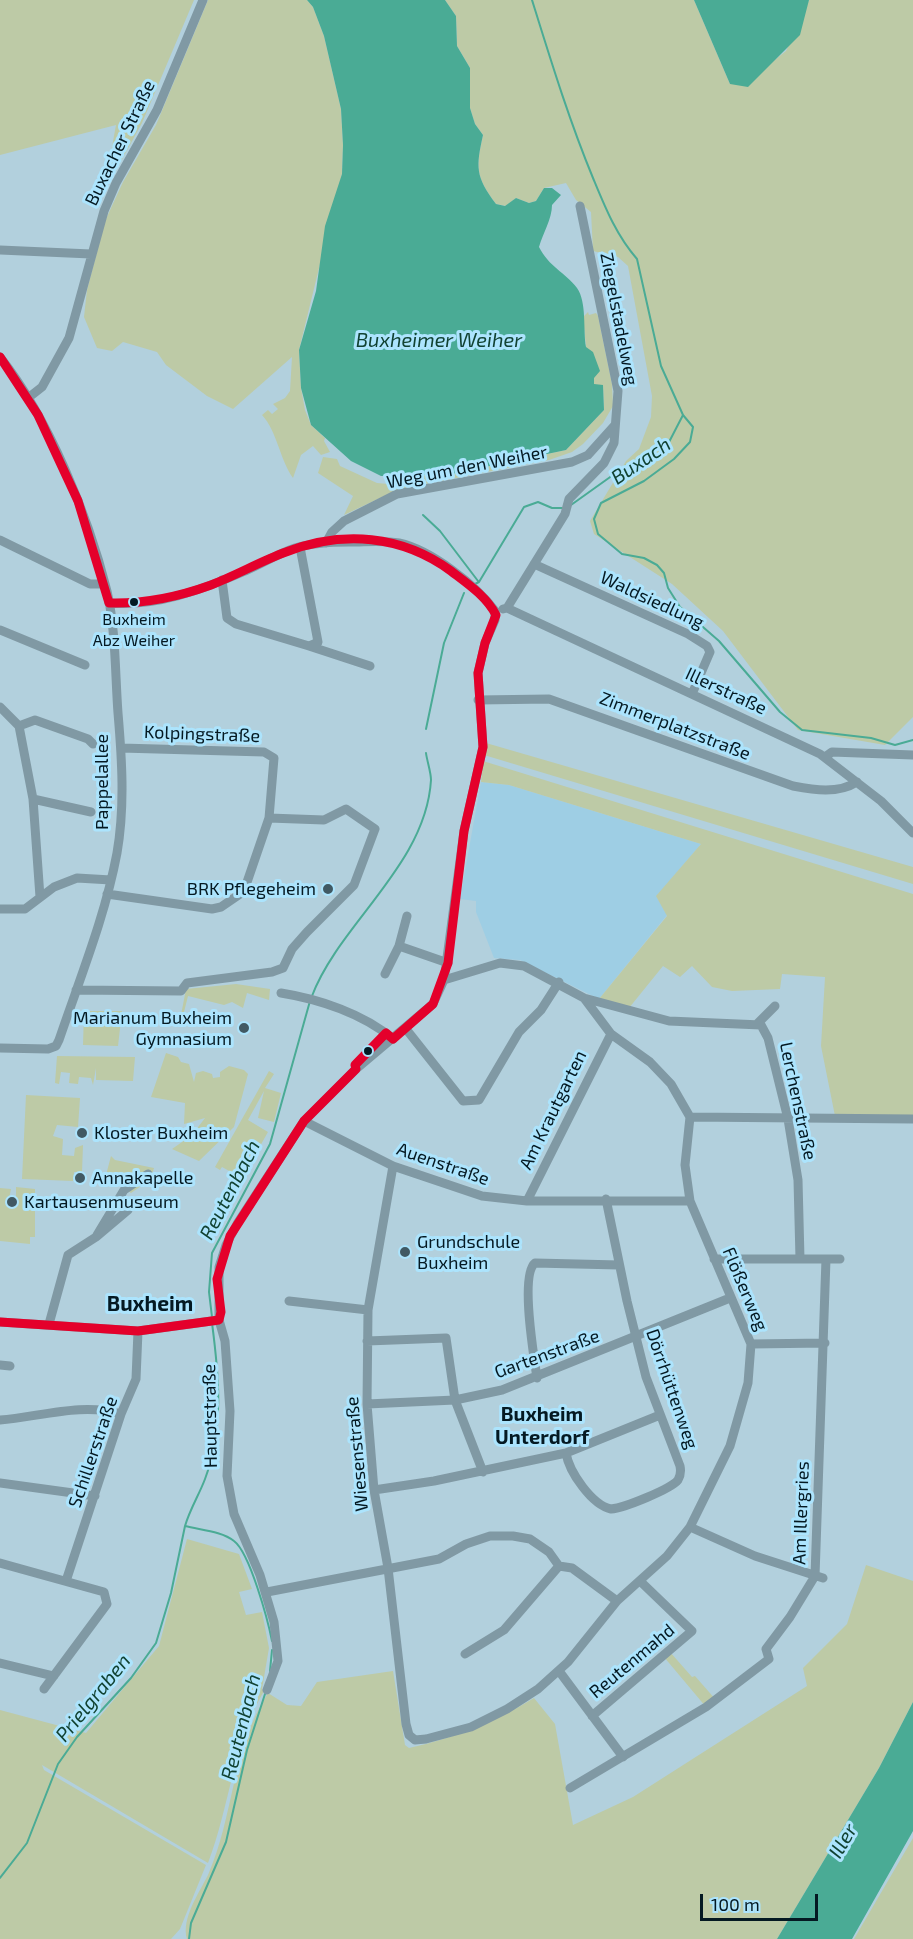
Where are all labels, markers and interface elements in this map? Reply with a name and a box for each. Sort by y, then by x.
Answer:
street label: Buxacher Straße [80,77,160,209]
street label: Ziegelstadelweg [596,251,642,387]
water label: Buxheimer Weiher [356,328,522,352]
water label: Buxach [607,432,675,490]
street label: Weg um den Weiher [385,441,549,493]
street label: Waldsiedlung [597,567,707,633]
marker: Buxheim Abz Weiher [128,596,140,608]
place label: Buxheim Abz Weiher [93,610,175,648]
street label: Illerstraße [682,663,770,719]
street label: Zimmerplatzstraße [597,687,753,765]
street label: Kolpingstraße [144,721,260,747]
street label: Pappelallee [91,734,113,830]
place label: BRK Pflegeheim [187,878,316,900]
marker: BRK Pflegeheim [321,882,335,896]
place label: Marianum Buxheim Gymnasium [73,1007,232,1050]
marker: Marianum Buxheim Gymnasium [237,1021,251,1035]
street label: Lerchenstraße [775,1040,821,1162]
unlabelled marker [362,1045,374,1057]
street label: Am Krautgarten [515,1047,591,1173]
place label: Kloster Buxheim [94,1122,228,1144]
marker: Kloster Buxheim [75,1126,89,1140]
water label: Reutenbach [195,1136,265,1244]
street label: Auenstraße [394,1138,492,1190]
place label: Annakapelle [92,1167,194,1189]
marker: Annakapelle [73,1171,87,1185]
place label: Kartausenmuseum [24,1191,179,1213]
marker: Kartausenmuseum [5,1195,19,1209]
place label: Grundschule Buxheim [417,1231,520,1274]
street label: Flößerweg [718,1244,772,1334]
marker: Grundschule Buxheim [398,1245,412,1259]
district label: Buxheim [107,1291,193,1317]
street label: Gartenstraße [491,1325,603,1383]
street label: Dörrhüttenweg [641,1326,703,1452]
street label: Hauptstraße [198,1364,222,1468]
street label: Schillerstraße [64,1393,122,1511]
street label: Wiesenstraße [341,1396,373,1512]
district label: Buxheim Unterdorf [495,1402,589,1449]
street label: Am Illergries [788,1461,814,1565]
street label: Reutenmahd [585,1619,679,1703]
water label: Prielgraben [50,1649,136,1747]
water label: Reutenbach [216,1672,266,1782]
water label: Iller [824,1820,862,1862]
scale bar [703,1882,822,1920]
text: 100 m [711,1893,760,1915]

